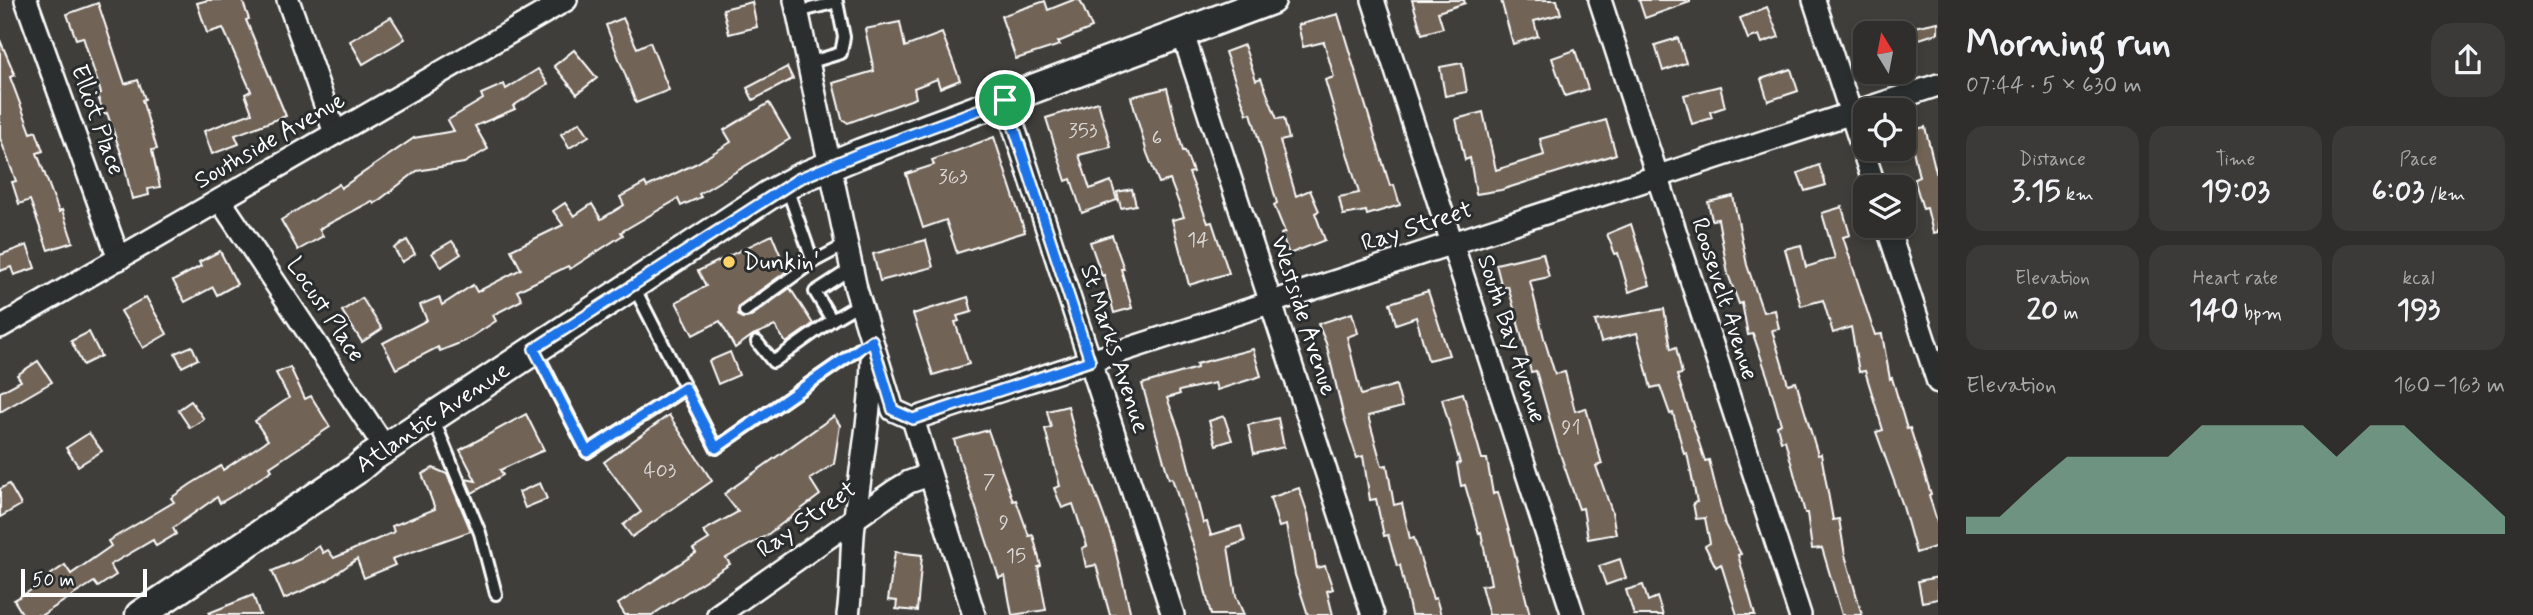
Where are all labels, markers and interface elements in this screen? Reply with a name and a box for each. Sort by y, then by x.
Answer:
text: Morning run [1966,20,2171,69]
north arrow [1853,21,1916,84]
map controls [1853,21,1916,238]
button: share [2431,23,2505,97]
street label: Elliot Place [63,61,131,179]
pin [975,70,1035,130]
text: 07:44 · 5 × 630 m [1966,71,2142,101]
icon: arrive [986,81,1024,119]
street label: Southside Avenue [189,85,351,197]
button: locate [1853,98,1916,161]
house number: 353 [1068,117,1098,145]
house number: 6 [1152,124,1162,152]
text: Distance [2019,147,2086,172]
text: Time [2216,147,2255,172]
text: Pace [2400,147,2437,172]
house number: 363 [938,163,968,191]
text: 3.15 [2011,172,2061,211]
text: 19:03 [2201,172,2270,211]
text: 6:03 [2372,172,2424,211]
button: layers [1853,175,1916,238]
text: km [2061,182,2094,207]
text: /km [2424,182,2465,207]
street label: Ray Street [1358,194,1476,260]
street label: Roosevelt Avenue [1683,214,1765,384]
house number: 14 [1187,226,1209,254]
street label: Westside Avenue [1263,232,1343,400]
place label: Dunkin' [743,247,819,278]
street label: Locust Place [279,251,371,369]
street label: South Bay Avenue [1469,251,1553,427]
marker: Dunkin' [721,254,737,270]
street label: St Marks Avenue [1072,261,1156,438]
text: Elevation [2015,266,2090,291]
text: Heart rate [2193,266,2278,291]
text: kcal [2403,266,2434,291]
text: 20 [2026,291,2058,330]
text: 140 [2189,291,2239,330]
text: 193 [2397,291,2440,330]
text: m [2058,301,2079,326]
text: bpm [2239,301,2282,326]
street label: Atlantic Avenue [350,355,516,481]
text: Elevation [1966,371,2057,401]
text: 160–163 m [2394,371,2505,401]
house number: 91 [1561,414,1581,442]
house number: 403 [644,457,677,485]
house number: 7 [983,468,996,496]
street label: Ray Street [751,474,863,566]
house number: 9 [999,509,1009,537]
house number: 15 [1006,542,1026,570]
scale bar [21,566,147,598]
text: 50 m [32,568,75,593]

